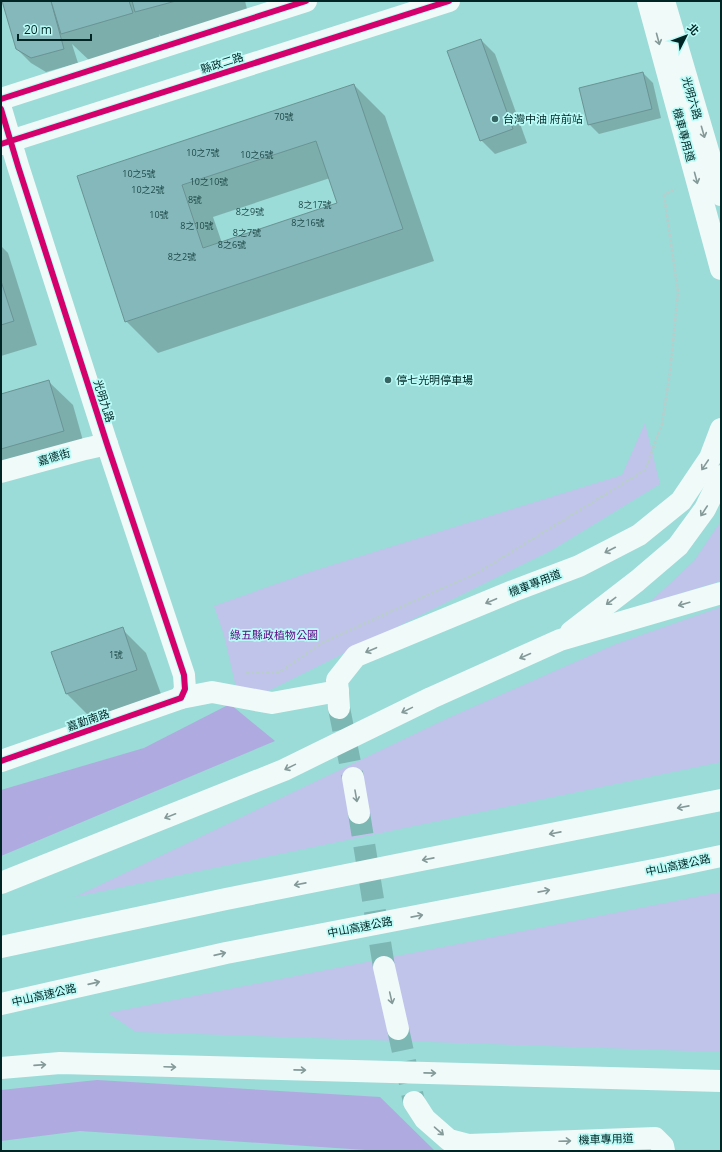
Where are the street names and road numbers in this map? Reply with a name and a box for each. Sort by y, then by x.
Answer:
street label: 縣政二路 [199,49,245,76]
street label: 光明六路 [679,75,706,121]
street label: 機車專用道 [670,106,699,163]
street label: 光明九路 [91,378,118,424]
street label: 嘉德街 [36,445,72,468]
street label: 機車專用道 [506,566,563,599]
street label: 嘉勤南路 [65,705,111,734]
street label: 中山高速公路 [644,850,712,879]
street label: 中山高速公路 [326,913,394,940]
street label: 中山高速公路 [10,980,78,1009]
street label: 機車專用道 [578,1130,634,1147]

